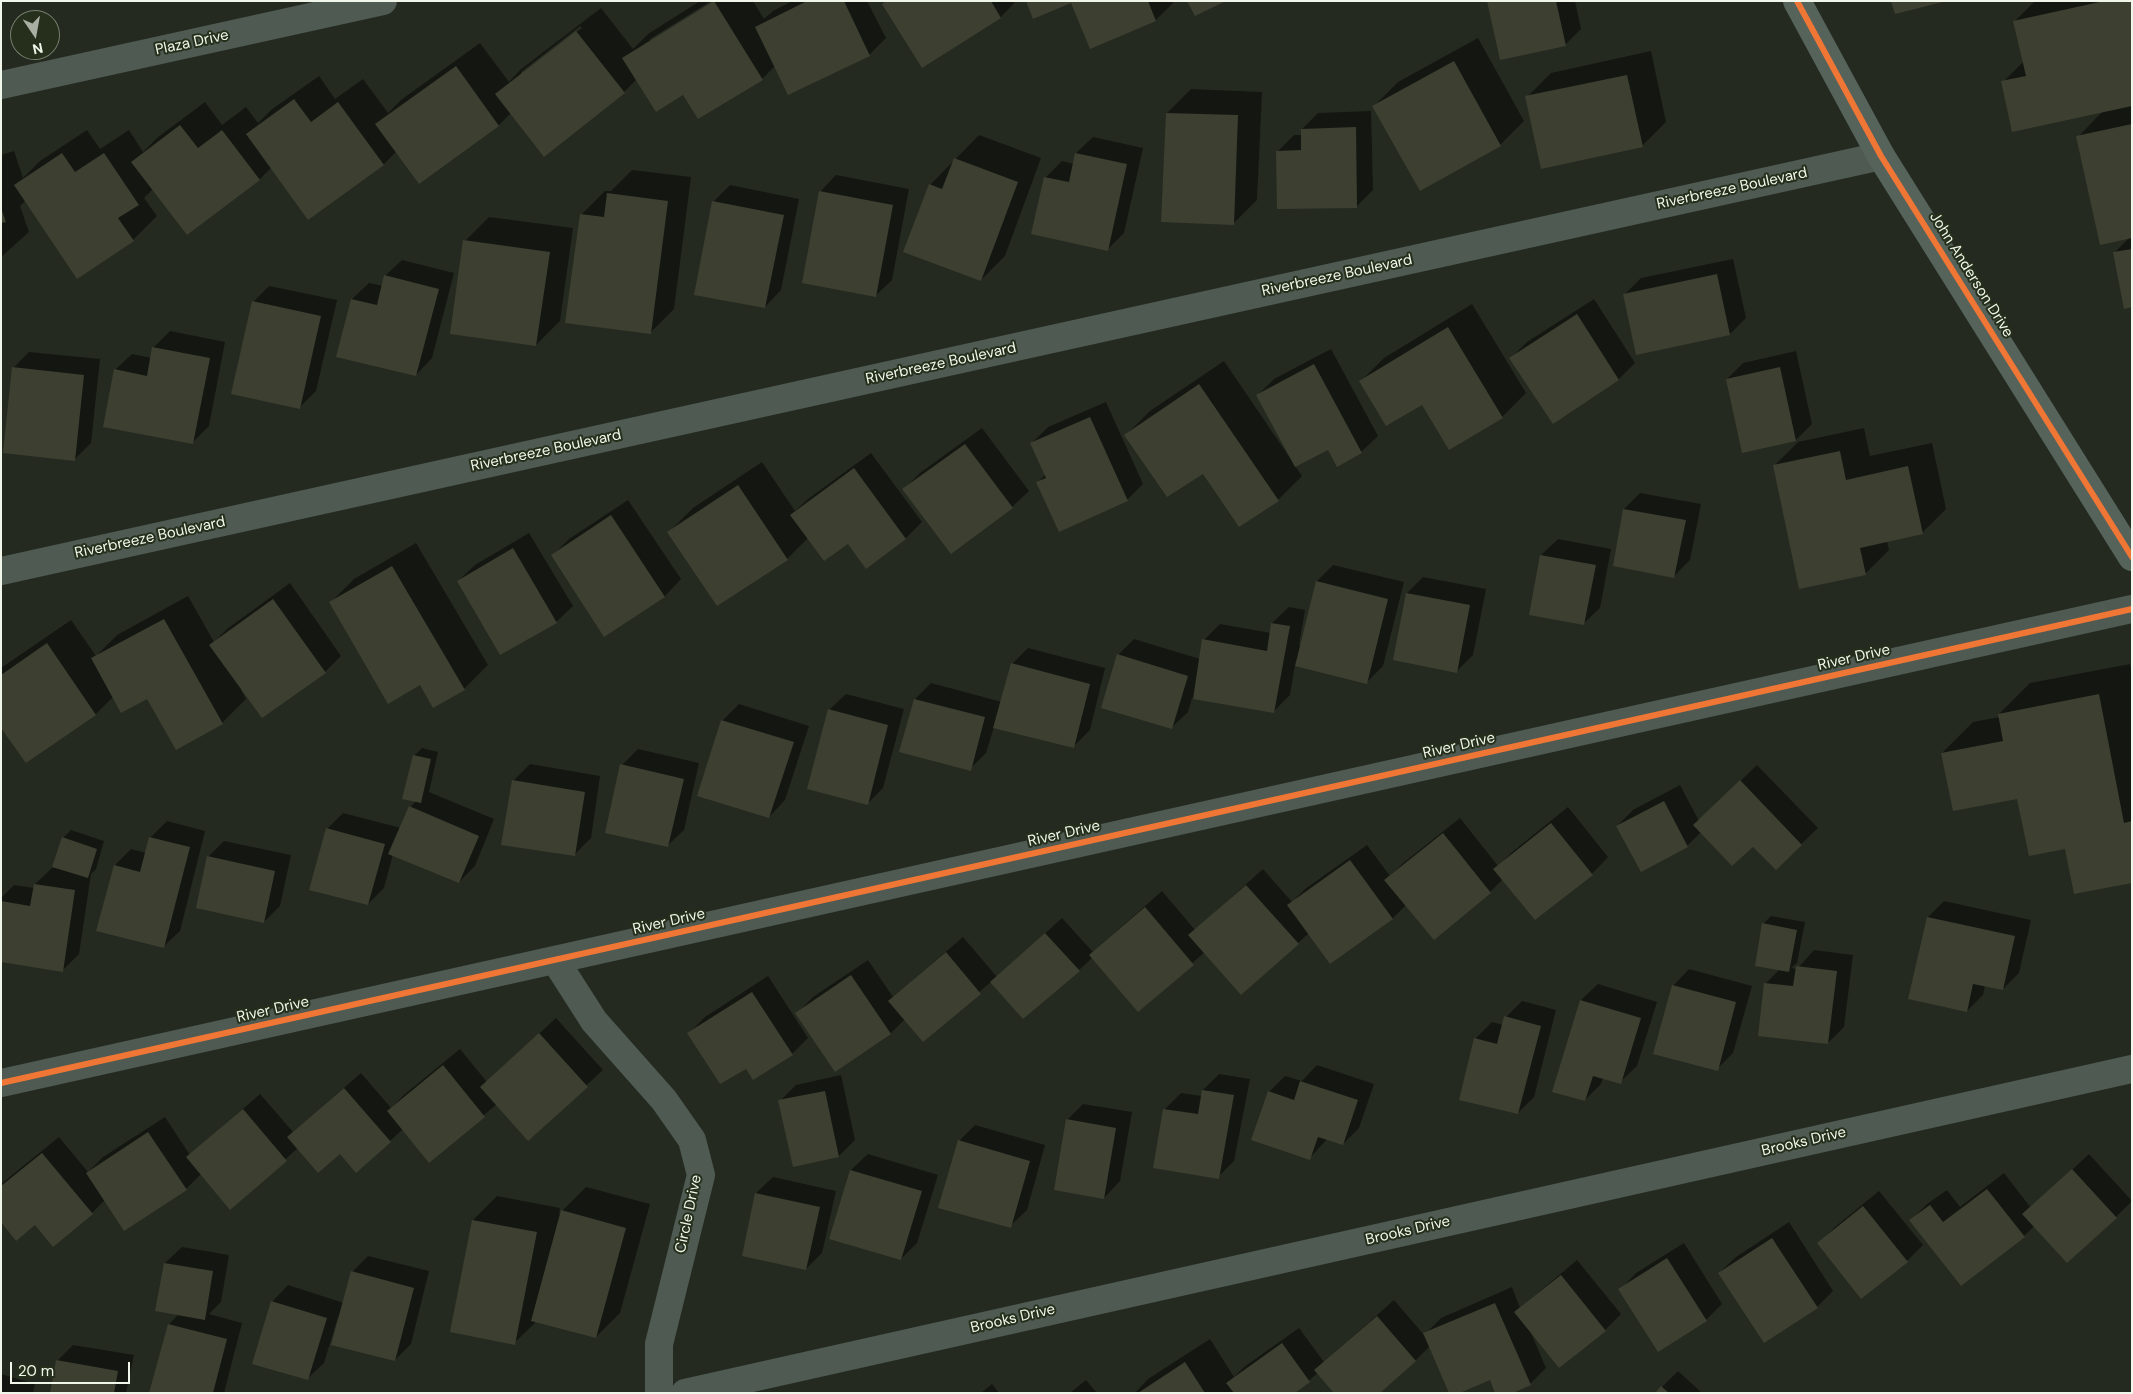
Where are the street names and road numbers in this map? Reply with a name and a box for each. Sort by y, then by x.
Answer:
street label: Plaza Drive [154,26,230,60]
street label: Riverbreeze Boulevard [1655,164,1809,214]
street label: John Anderson Drive [1925,209,2017,341]
street label: Riverbreeze Boulevard [1260,251,1414,301]
street label: Riverbreeze Boulevard [864,339,1018,389]
street label: Riverbreeze Boulevard [469,426,623,476]
street label: Riverbreeze Boulevard [73,513,227,563]
street label: River Drive [1816,641,1892,675]
street label: River Drive [1421,729,1497,763]
street label: River Drive [1026,817,1102,851]
street label: River Drive [631,905,707,939]
street label: River Drive [235,993,311,1027]
street label: Brooks Drive [1760,1124,1848,1160]
street label: Circle Drive [672,1173,706,1255]
street label: Brooks Drive [1364,1213,1452,1249]
street label: Brooks Drive [969,1301,1057,1337]

